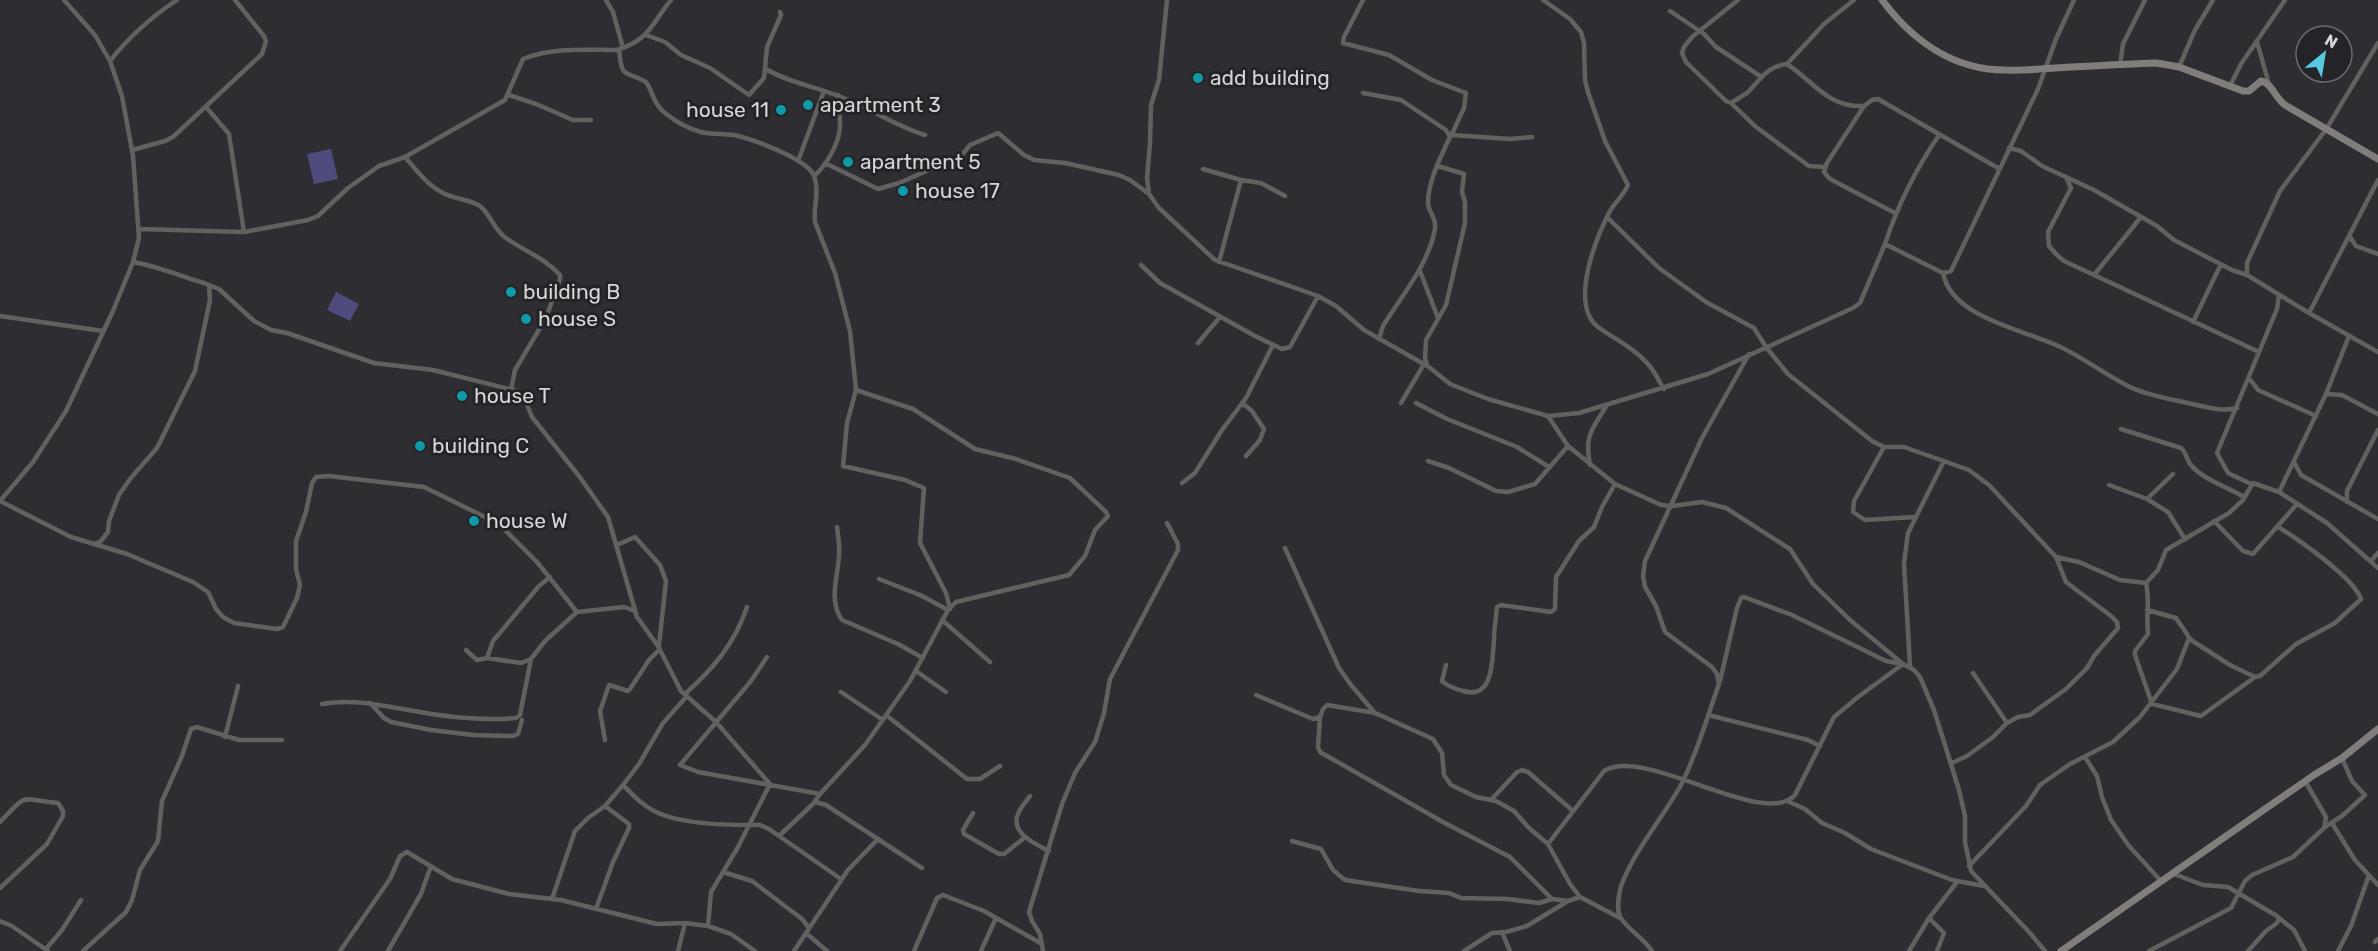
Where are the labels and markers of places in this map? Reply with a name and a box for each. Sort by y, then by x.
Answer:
place label: add building [1210,65,1330,90]
marker: add building [1191,71,1205,85]
place label: apartment 3 [820,92,941,117]
place label: house 11 [686,97,769,122]
marker: apartment 3 [801,98,815,112]
marker: house 11 [774,103,788,117]
place label: apartment 5 [860,149,981,174]
marker: apartment 5 [841,155,855,169]
place label: house 17 [915,178,1000,203]
marker: house 17 [896,184,910,198]
place label: building B [523,279,620,304]
marker: building B [504,285,518,299]
place label: house S [538,306,616,331]
marker: house S [519,312,533,326]
place label: house T [474,383,551,408]
marker: house T [455,389,469,403]
place label: building C [432,433,529,458]
marker: building C [413,439,427,453]
place label: house W [486,508,568,533]
marker: house W [467,514,481,528]

